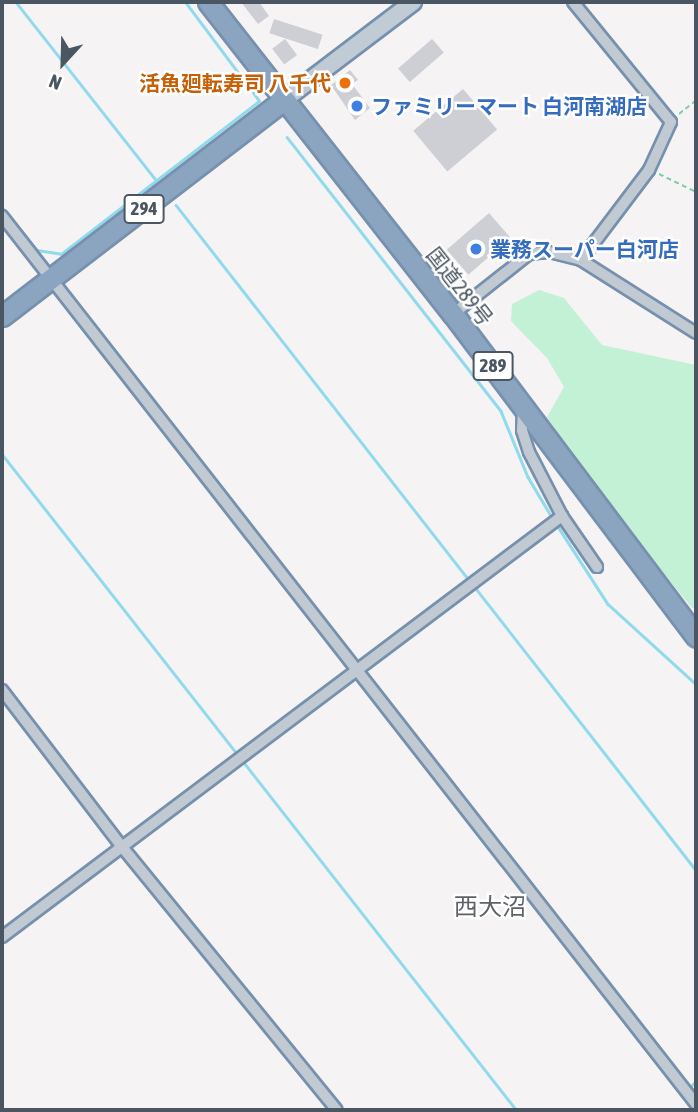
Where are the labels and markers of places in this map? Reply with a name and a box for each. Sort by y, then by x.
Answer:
place label: 活魚廻転寿司 八千代 [139,70,331,96]
marker: 活魚廻転寿司 八千代 [337,75,353,91]
place label: ファミリーマート 白河南湖店 [371,93,647,119]
marker: ファミリーマート 白河南湖店 [349,98,365,114]
place label: 業務スーパー白河店 [490,236,679,262]
marker: 業務スーパー白河店 [468,241,484,257]

